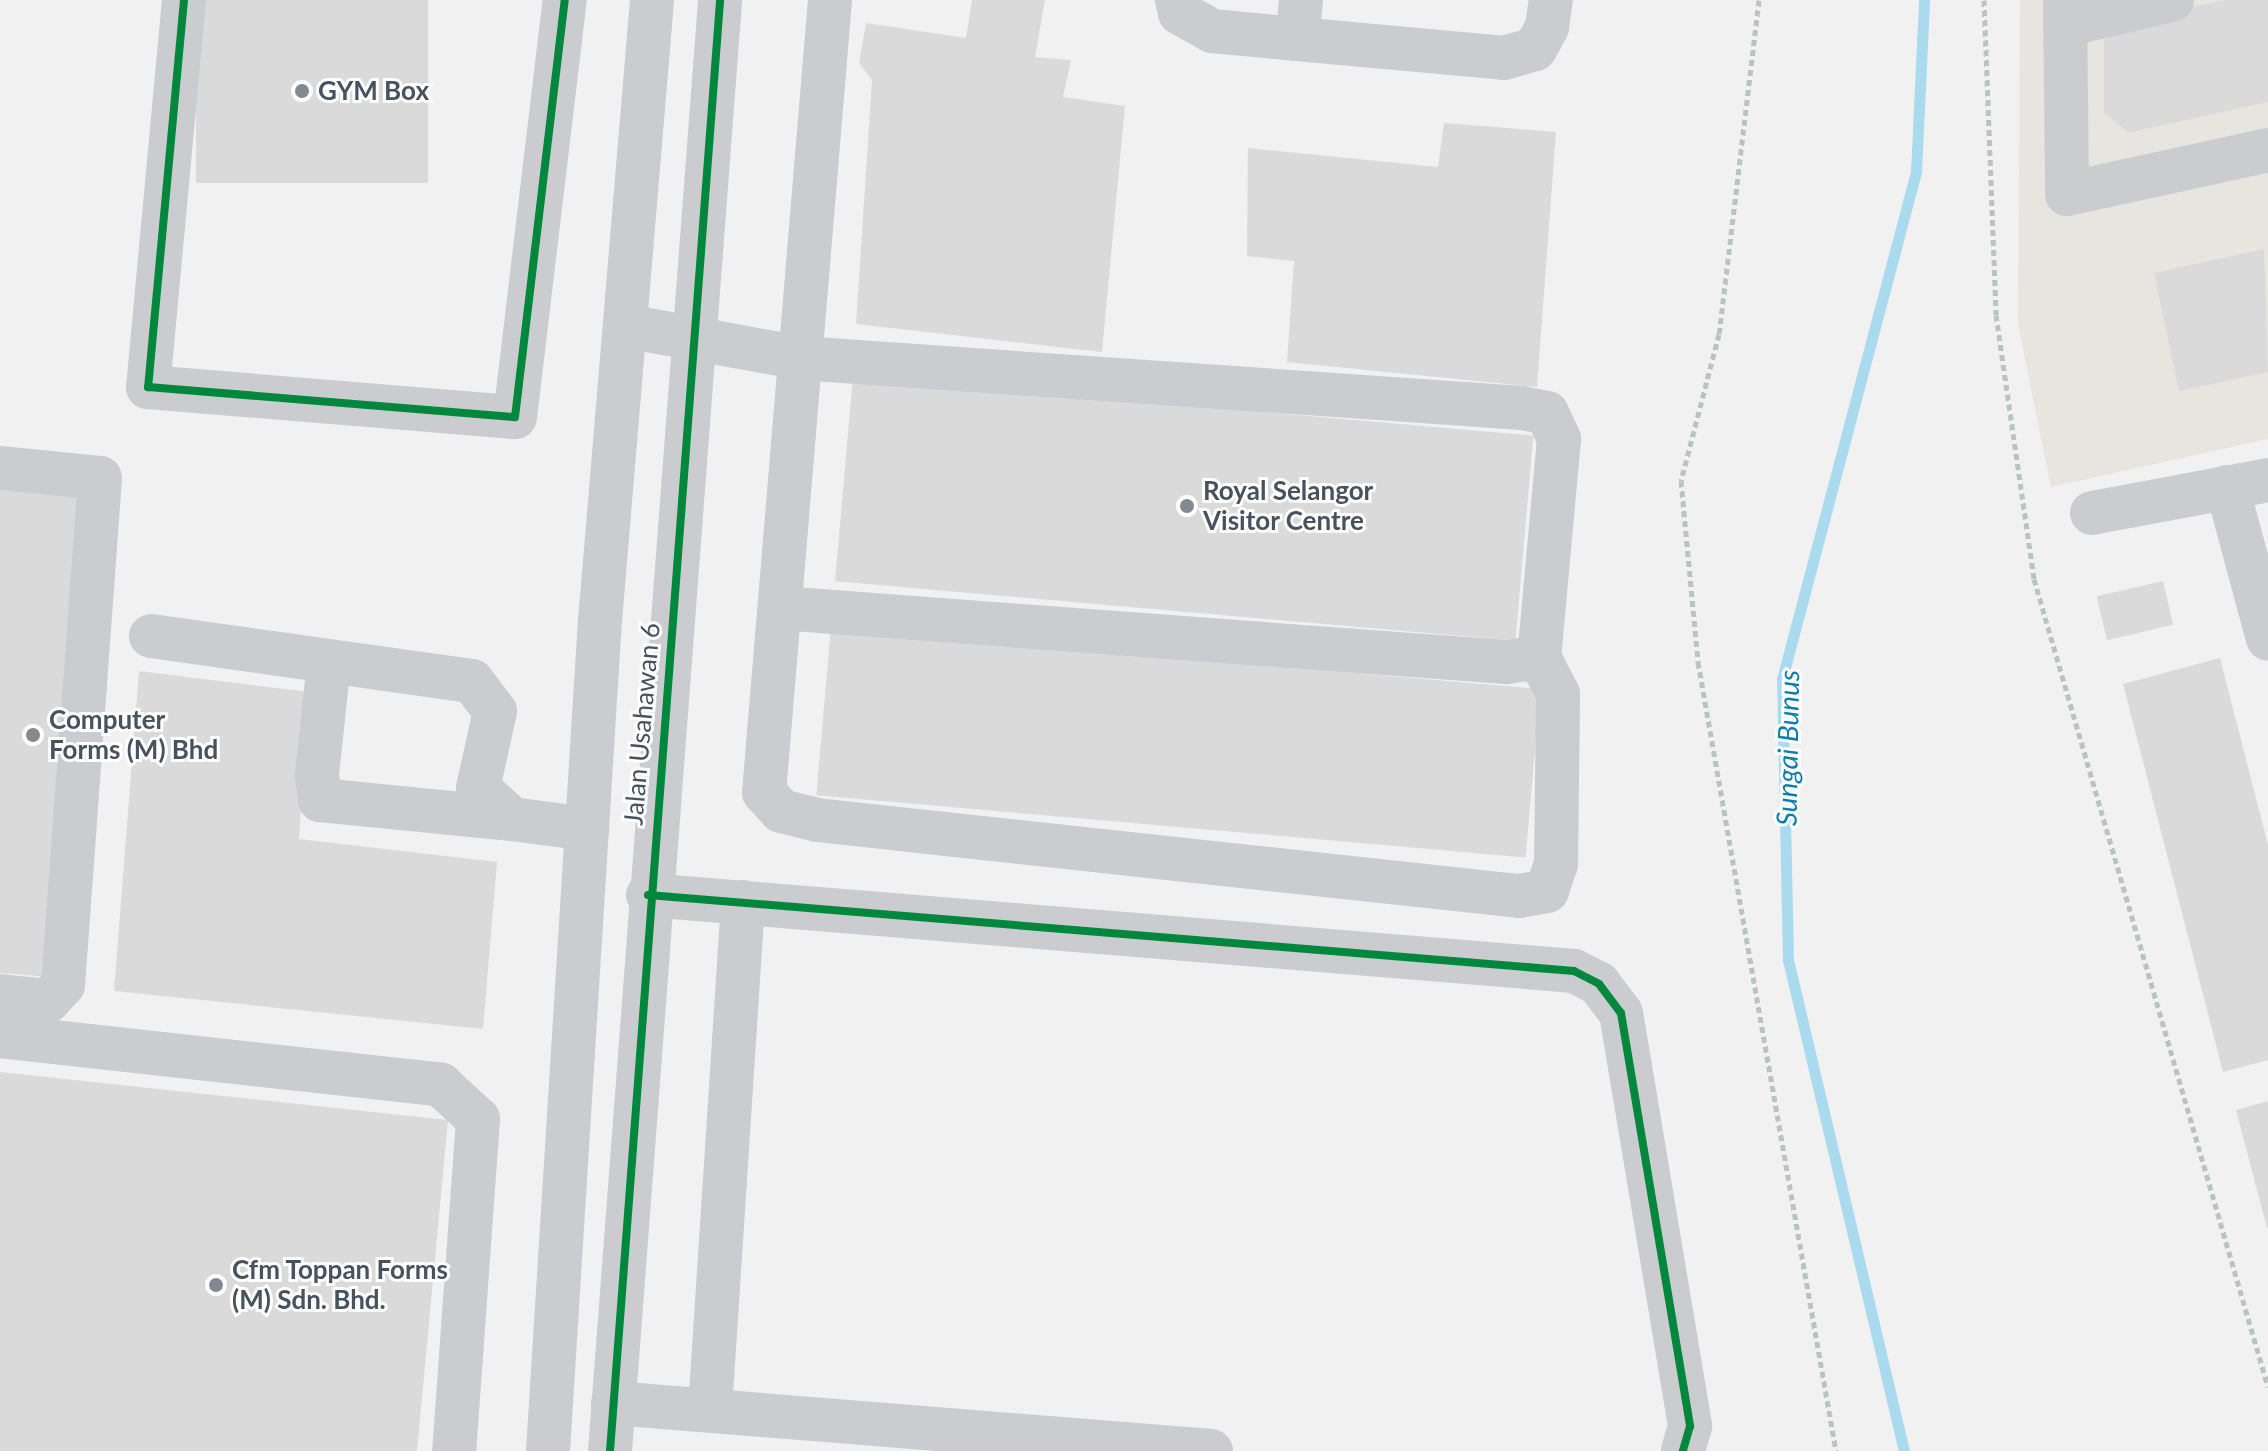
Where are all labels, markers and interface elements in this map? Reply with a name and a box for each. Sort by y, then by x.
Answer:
place label: GYM Box [318,75,429,107]
marker: GYM Box [293,82,311,100]
place label: Royal Selangor Visitor Centre [1203,475,1373,536]
marker: Royal Selangor Visitor Centre [1178,497,1196,515]
street label: Jalan Usahawan 6 [618,621,666,827]
water label: Sungai Bunus [1769,670,1805,826]
place label: Computer Forms (M) Bhd [49,704,218,766]
marker: Computer Forms (M) Bhd [24,726,42,744]
place label: Cfm Toppan Forms (M) Sdn. Bhd. [232,1254,449,1316]
marker: Cfm Toppan Forms (M) Sdn. Bhd. [207,1276,225,1294]

